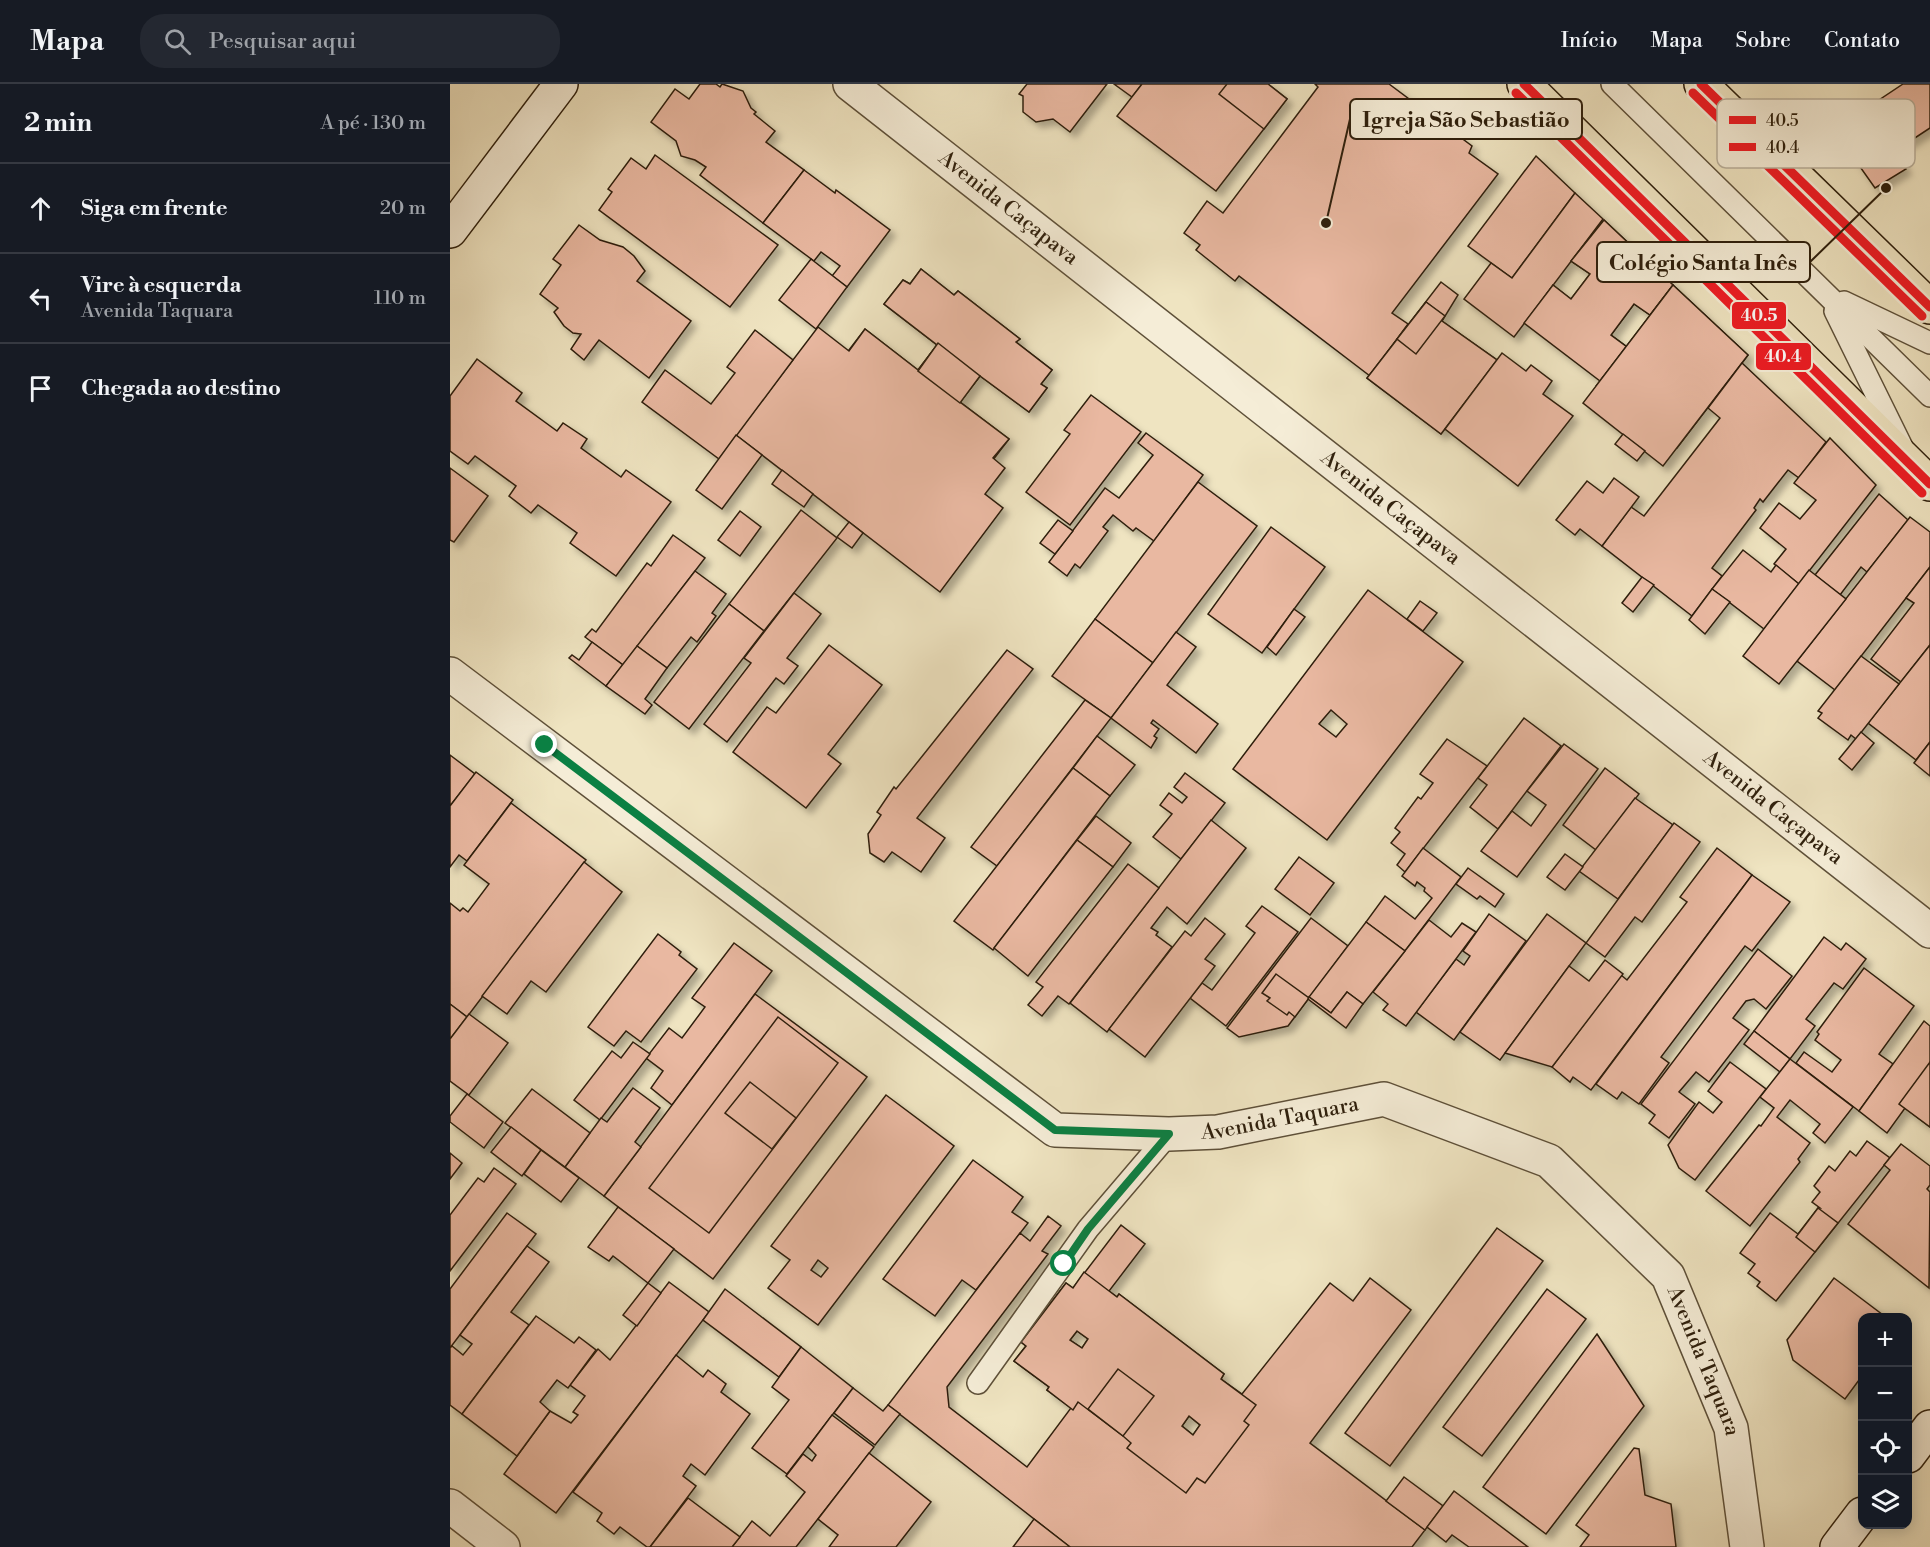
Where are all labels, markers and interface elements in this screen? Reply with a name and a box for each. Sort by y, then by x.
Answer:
search box [140,14,560,68]
text: Mapa [30,24,104,59]
icon: search [161,25,194,58]
text: Pesquisar aqui [209,28,356,55]
text: Início [1561,28,1618,54]
text: Mapa [1651,28,1703,54]
text: Sobre [1736,28,1791,54]
text: Contato [1824,28,1900,54]
callout: Igreja São Sebastião [1350,99,1582,139]
legend [1717,99,1915,168]
text: 2 min [24,107,92,139]
text: Igreja São Sebastião [1362,107,1570,134]
text: A pé · 130 m [320,111,426,136]
text: 40.5 [1766,111,1799,131]
text: 40.4 [1766,138,1800,158]
street label: Avenida Caçapava [932,145,1084,271]
icon: ahead [24,192,57,225]
text: Siga em frente [81,195,228,222]
text: 20 m [380,196,426,221]
callout: Colégio Santa Inês [1597,242,1810,282]
text: Colégio Santa Inês [1609,250,1797,277]
text: Vire à esquerda [81,272,241,299]
icon: left [24,282,57,315]
text: 110 m [374,286,426,311]
text: Avenida Taquara [81,299,233,324]
line badge: 40.5 [1731,301,1787,330]
text: 40.5 [1741,306,1777,326]
line badge: 40.4 [1755,342,1812,371]
text: 40.4 [1764,347,1802,367]
icon: arrive [24,372,57,405]
text: Chegada ao destino [81,375,281,402]
street label: Avenida Caçapava [1315,445,1466,571]
route end [531,731,557,757]
street label: Avenida Caçapava [1697,744,1848,871]
street label: Avenida Taquara [1200,1091,1361,1146]
route start [1050,1250,1076,1276]
street label: Avenida Taquara [1660,1281,1745,1438]
map controls [1858,1313,1912,1529]
button: + [1858,1313,1912,1367]
button: − [1858,1367,1912,1421]
button: locate [1858,1421,1912,1475]
button: layers [1858,1475,1912,1529]

